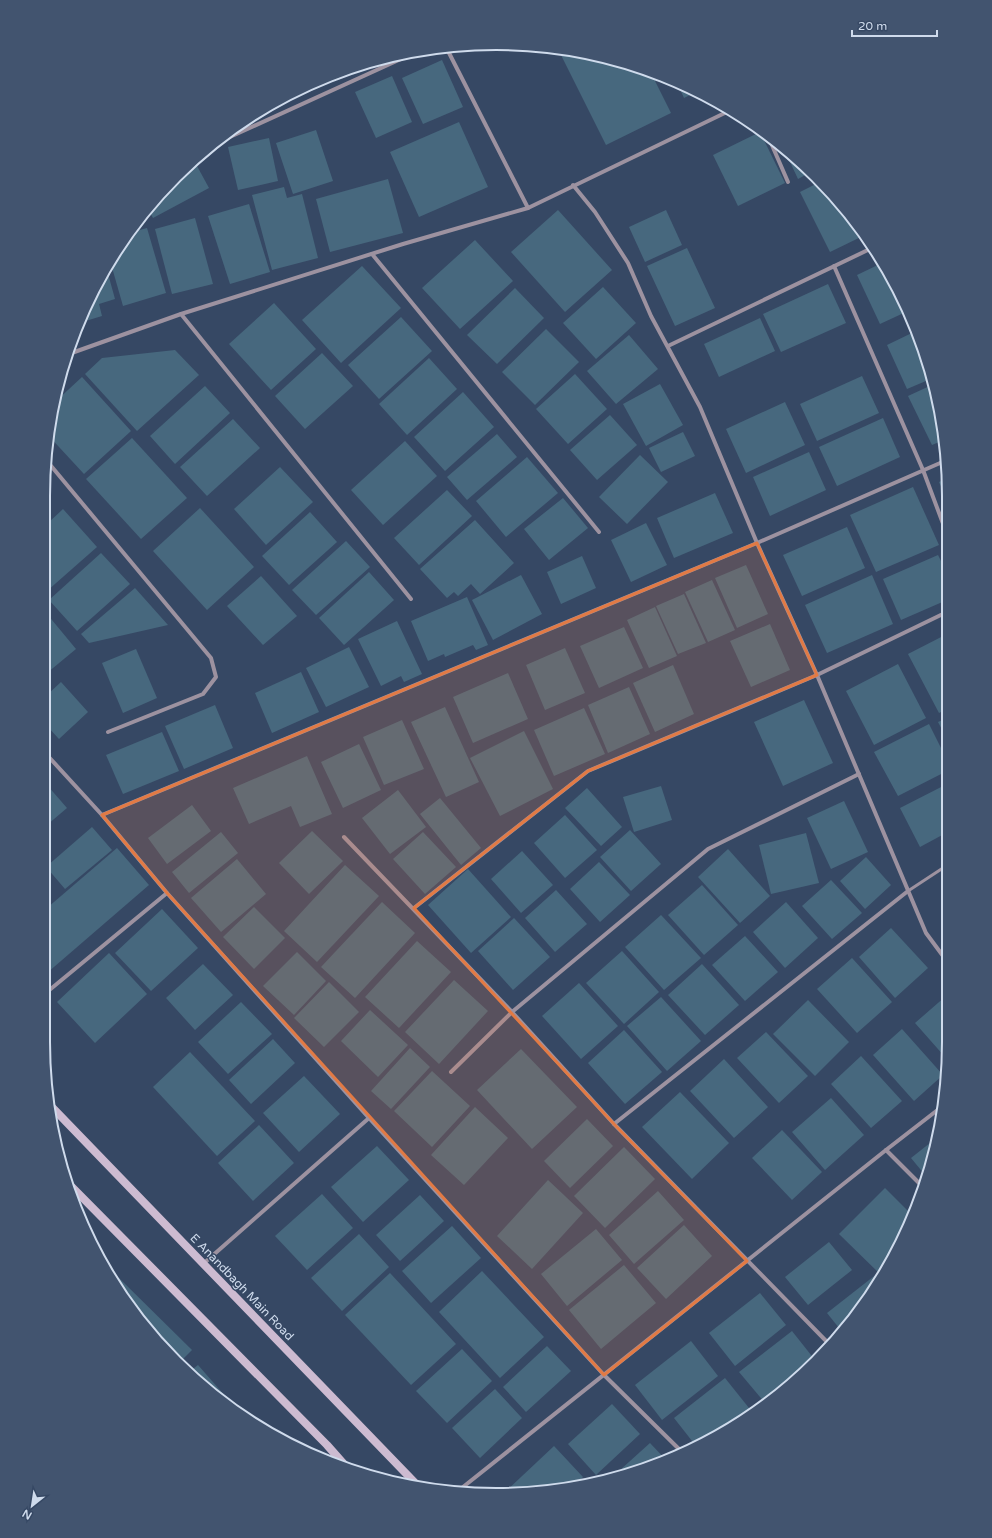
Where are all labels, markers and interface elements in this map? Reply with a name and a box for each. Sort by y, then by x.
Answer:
scale bar [852,12,937,38]
text: 20 m [858,19,887,33]
street label: E Anandbagh Main Road [187,1231,297,1343]
north arrow [12,1486,52,1526]
text: N [20,1506,34,1522]

